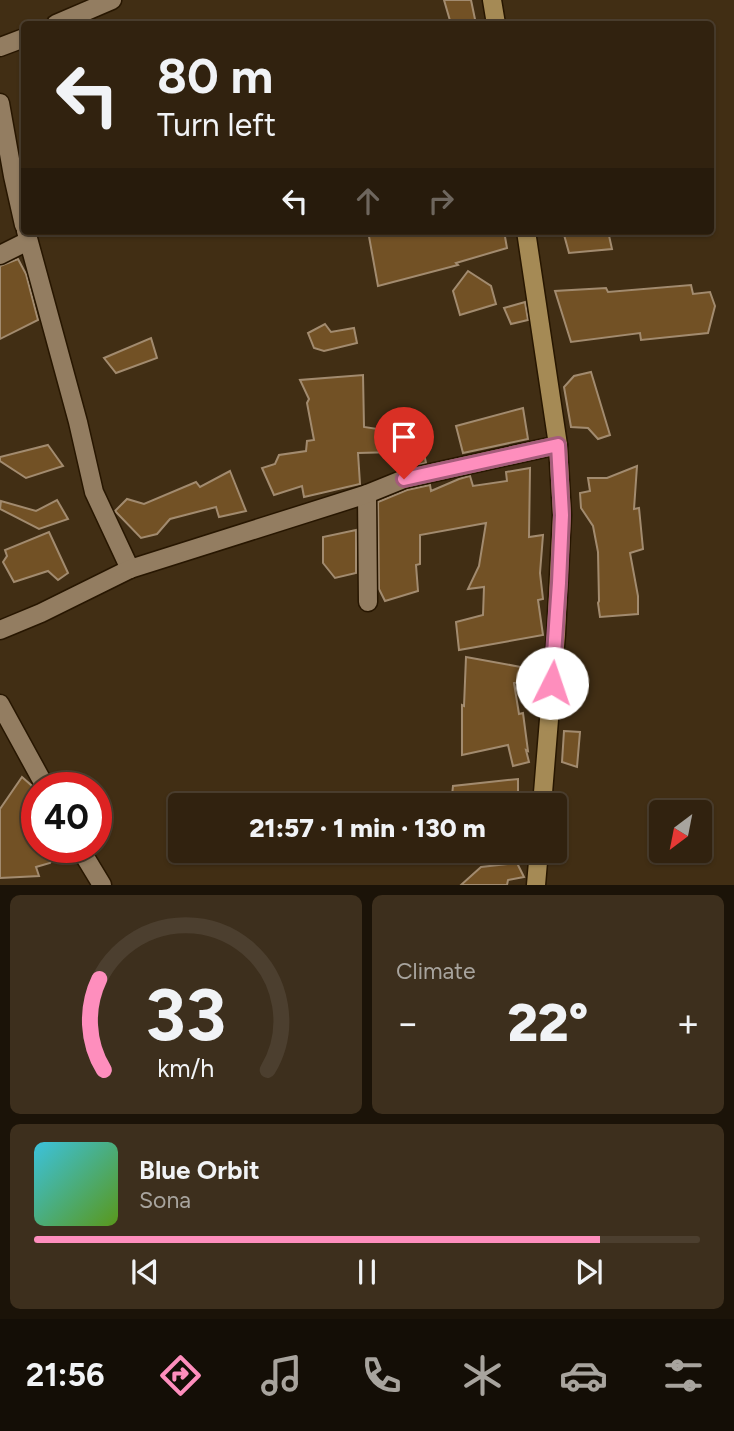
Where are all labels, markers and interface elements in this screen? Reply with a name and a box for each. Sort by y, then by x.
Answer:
text: 80 m [157,46,273,105]
icon: left [42,49,133,140]
text: Turn left [157,106,276,144]
icon: left [276,182,314,220]
icon: ahead [349,182,387,220]
icon: right [422,182,460,220]
pin [374,407,434,479]
icon: arrive [385,418,423,456]
position arrow [515,646,589,720]
speed limit sign: 40 [21,772,112,863]
north arrow [649,800,712,863]
map controls [649,800,712,863]
text: 21:57 · 1 min · 130 m [249,812,486,844]
text: Climate [396,957,475,985]
text: 33 [146,972,226,1059]
text: 22° [507,992,589,1054]
text: − [396,1000,420,1046]
text: + [676,1000,700,1046]
text: km/h [157,1053,215,1083]
text: Blue Orbit [139,1154,260,1186]
text: Sona [139,1186,191,1214]
icon: previous [126,1253,164,1291]
icon: pause [348,1253,386,1291]
icon: next [570,1253,608,1291]
icon: directions [156,1351,205,1400]
icon: music [257,1351,306,1400]
icon: phone [357,1351,406,1400]
icon: climate [458,1351,507,1400]
icon: car [559,1351,608,1400]
icon: filters [659,1351,708,1400]
text: 21:56 [26,1356,105,1394]

